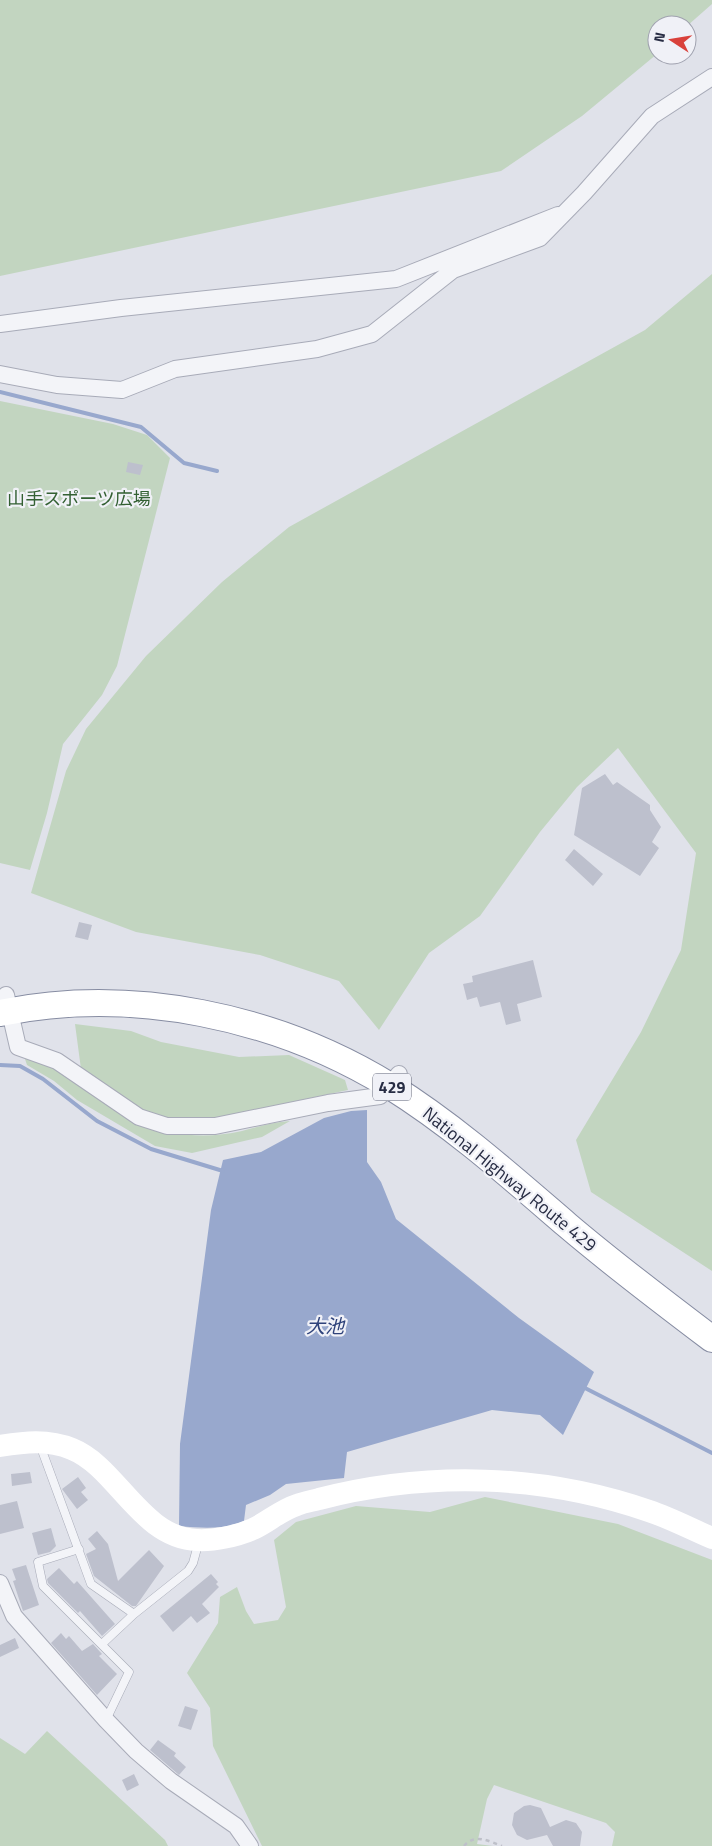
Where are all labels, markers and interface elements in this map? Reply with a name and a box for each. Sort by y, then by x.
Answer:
north arrow [647,15,697,65]
text: N [648,30,670,44]
park label: 山手スポーツ広場 [7,485,151,512]
road number: 429 [373,1074,411,1100]
street label: National Highway Route 429 [417,1100,603,1258]
water label: 大池 [306,1311,346,1340]

